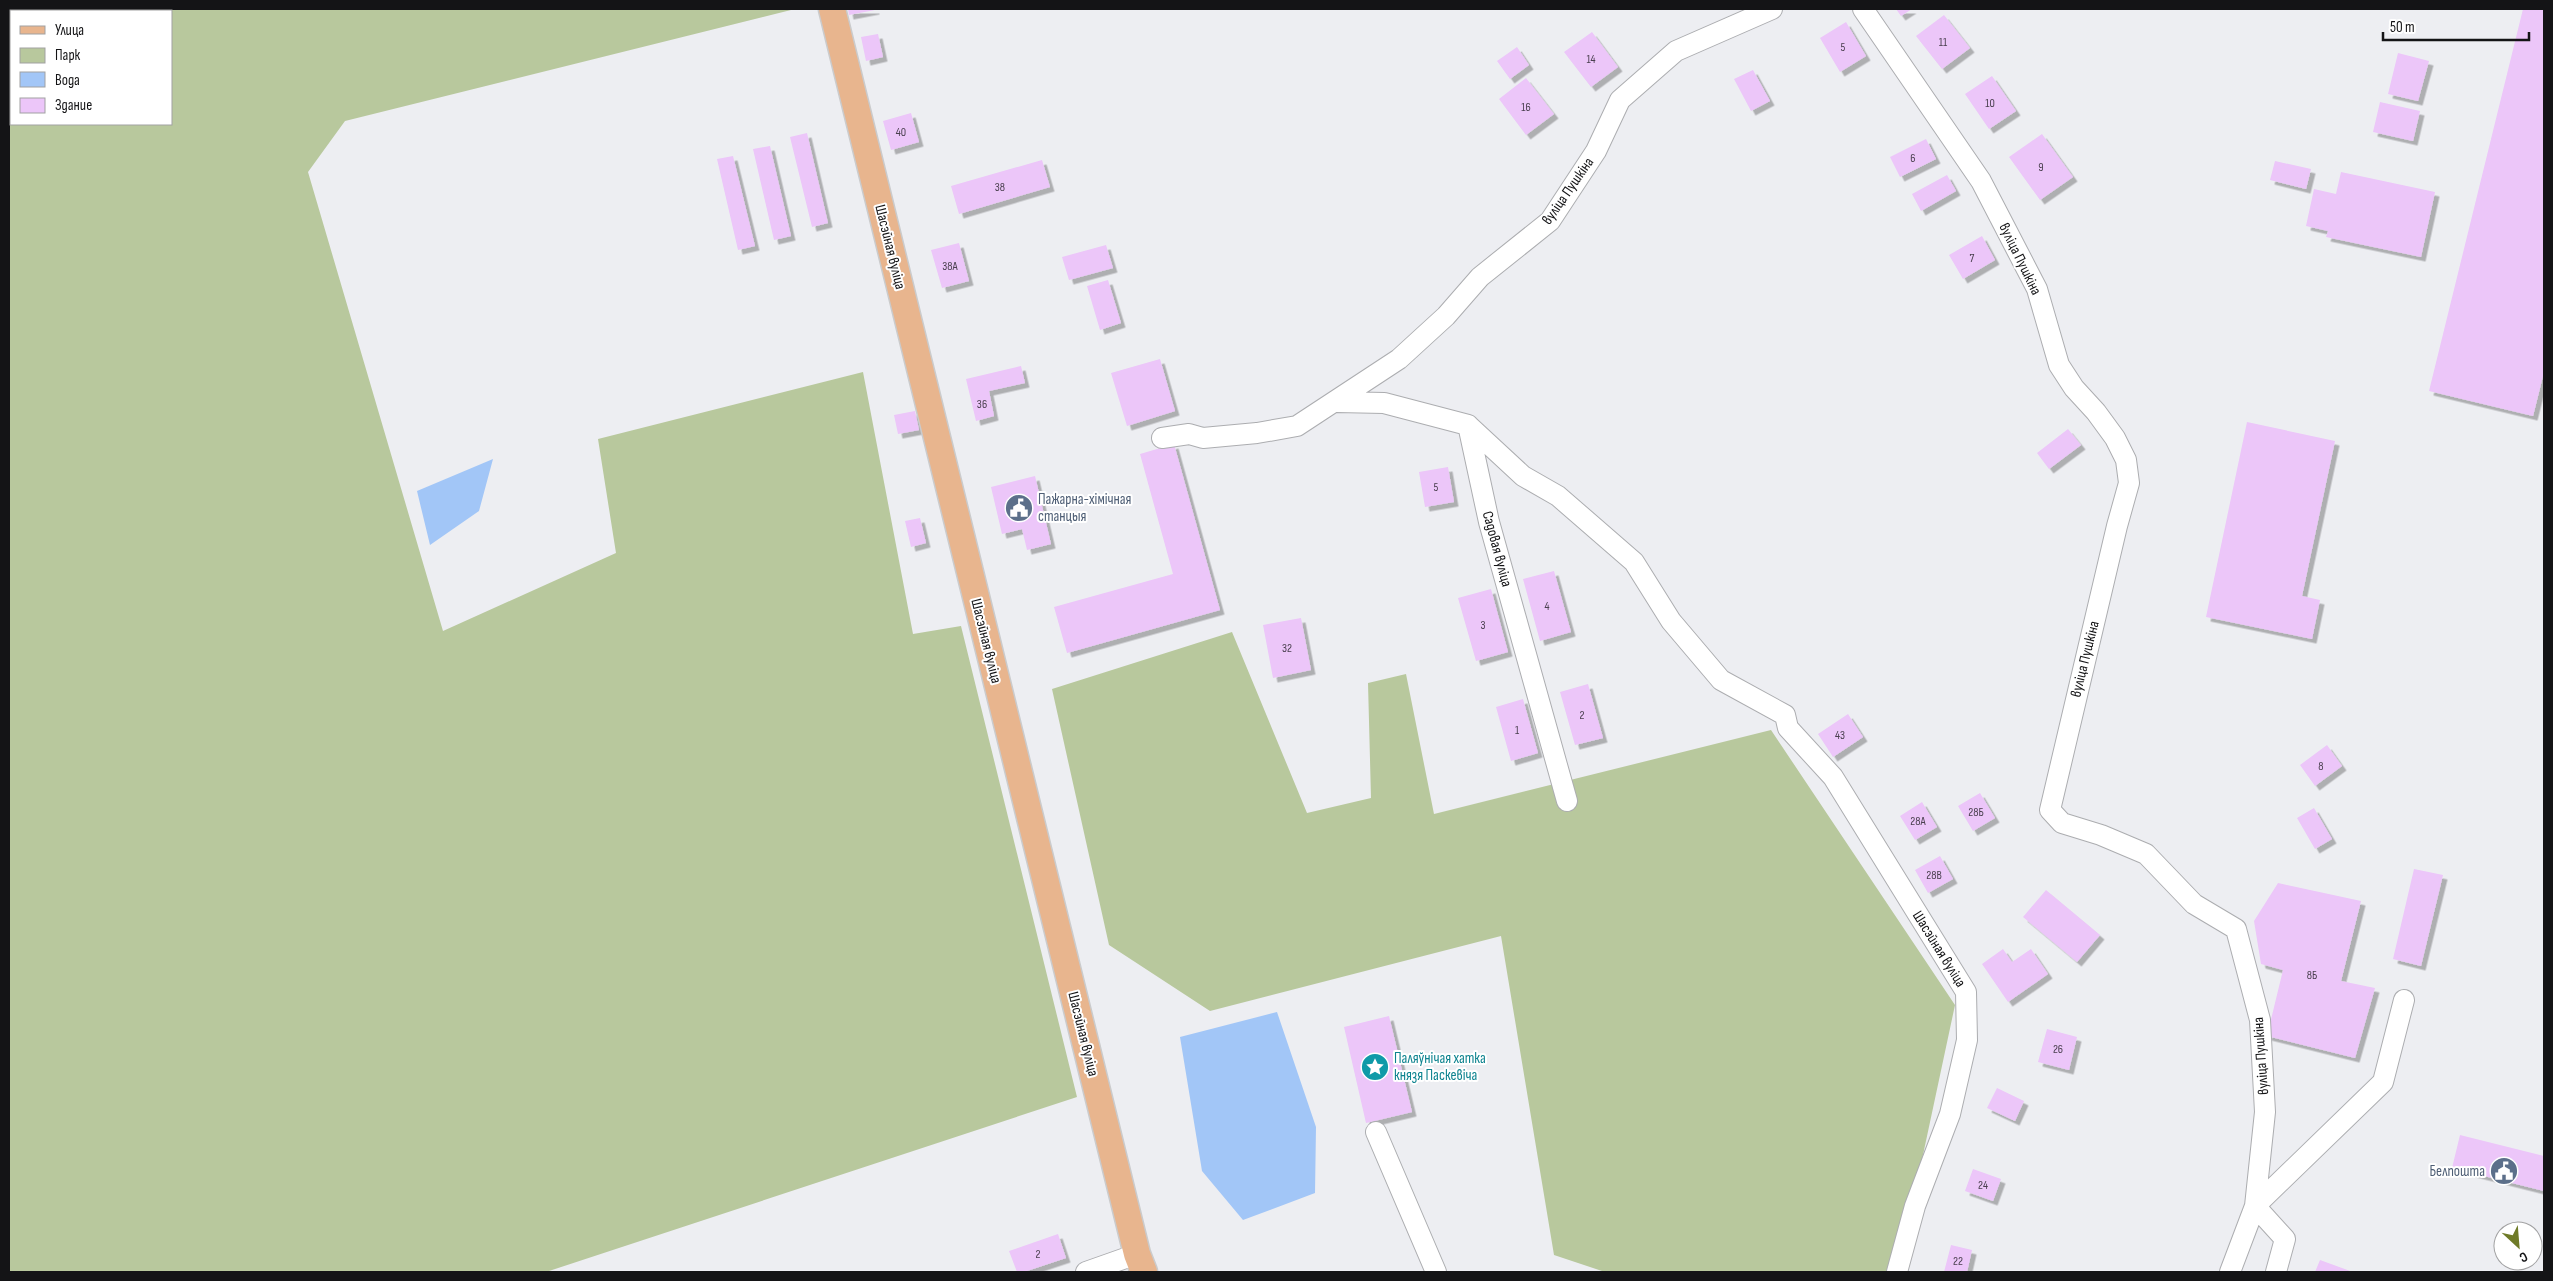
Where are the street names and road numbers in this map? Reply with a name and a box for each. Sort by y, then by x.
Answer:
street label: вуліца Пушкіна [1538,153,1598,228]
street label: Шасэйная вуліца [870,203,910,292]
street label: вуліца Пушкіна [1994,220,2046,298]
street label: Садовая вуліца [1478,509,1516,589]
street label: Шасэйная вуліца [966,597,1006,686]
street label: вуліца Пушкіна [2066,619,2104,699]
street label: Шасэйная вуліца [1908,907,1970,991]
street label: Шасэйная вуліца [1063,990,1103,1079]
street label: вуліца Пушкіна [2249,1016,2273,1096]

